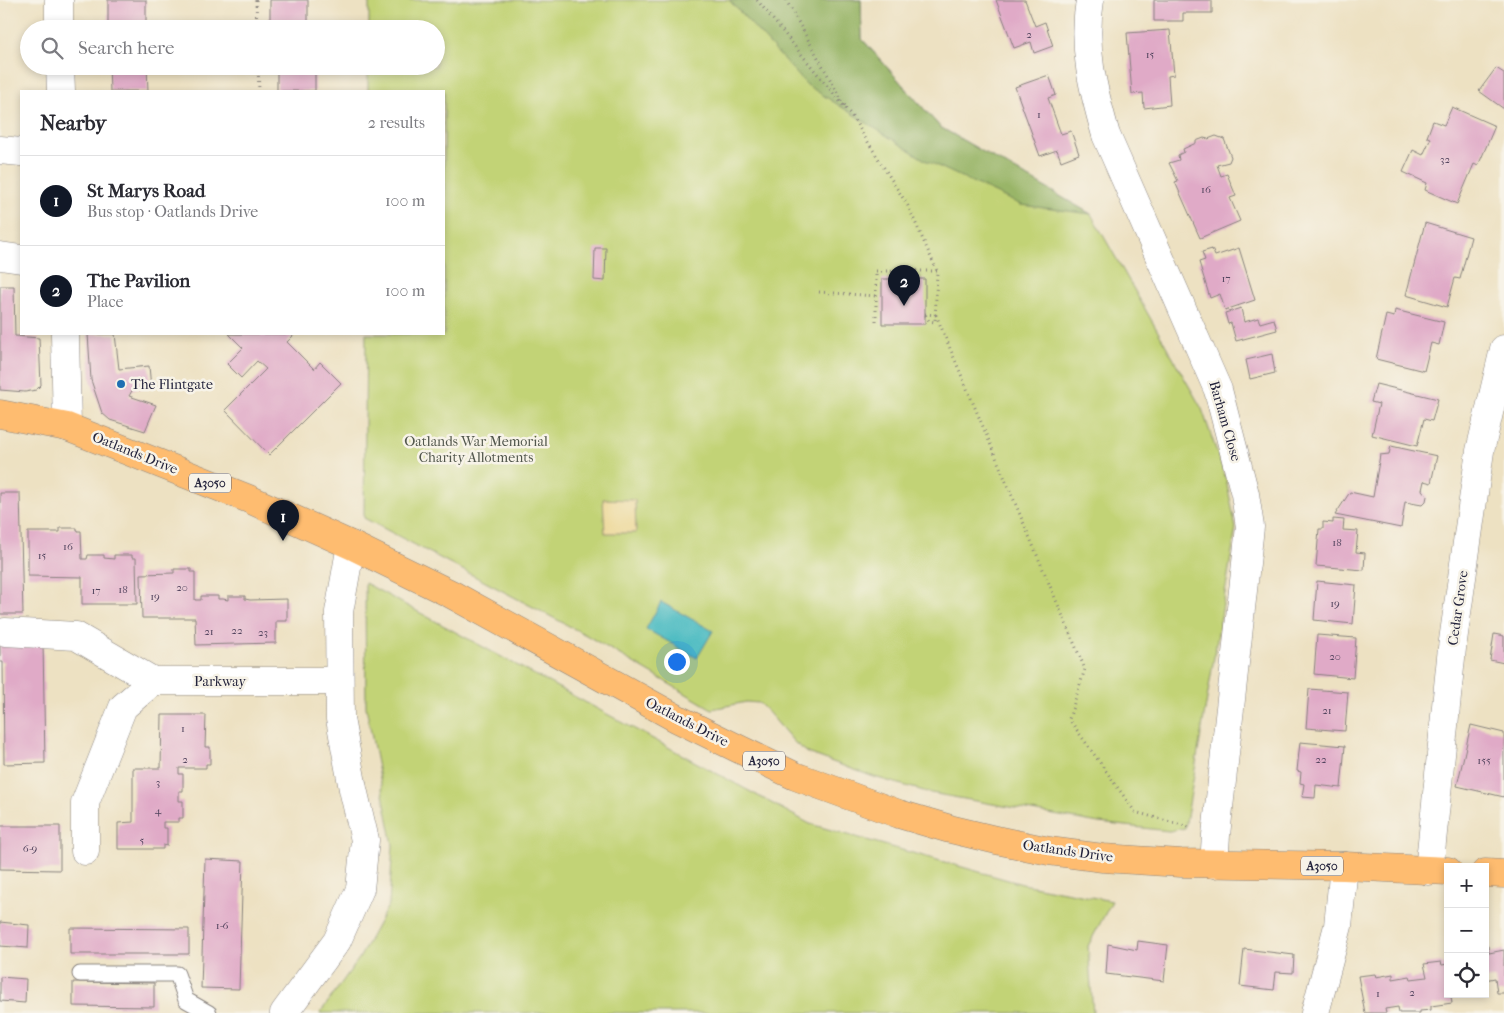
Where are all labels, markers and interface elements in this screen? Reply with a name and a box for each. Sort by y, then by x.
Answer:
search box [20,20,445,75]
house number: 2 [1026,28,1032,41]
icon: search [38,34,66,62]
text: Search here [78,37,174,59]
house number: 15 [1146,48,1155,61]
house number: 1 [1037,108,1041,121]
text: Nearby [40,111,106,135]
text: 2 results [368,113,425,132]
house number: 32 [1440,153,1450,166]
text: St Marys Road [87,180,205,202]
house number: 16 [1201,183,1211,196]
text: 1 [53,191,59,210]
text: 100 m [385,191,425,210]
text: Bus stop · Oatlands Drive [87,202,258,221]
pin: 2 [888,265,920,306]
text: The Pavilion [87,270,190,292]
house number: 17 [1221,272,1231,285]
text: 2 [52,281,60,300]
text: 100 m [385,281,425,300]
text: Place [87,292,123,311]
place label: The Flintgate [131,376,213,393]
marker: The Flintgate [115,378,127,390]
street label: Barham Close [1205,379,1245,463]
street label: Oatlands Drive [90,428,180,478]
park label: Oatlands War Memorial Charity Allotments [404,433,548,466]
road number: A3050 [189,473,231,492]
pin: 1 [267,500,299,541]
house number: 18 [1332,536,1342,549]
house number: 16 [63,540,73,553]
house number: 15 [38,549,47,562]
street label: Cedar Grove [1444,569,1472,647]
house number: 20 [176,581,188,594]
house number: 18 [118,583,128,596]
house number: 17 [91,584,101,597]
house number: 19 [150,590,160,603]
house number: 19 [1330,597,1340,610]
house number: 22 [231,624,243,637]
house number: 21 [204,625,214,638]
house number: 23 [258,626,268,639]
your location [664,649,690,675]
house number: 20 [1329,650,1341,663]
street label: Parkway [194,673,246,690]
street label: Oatlands Drive [643,694,731,750]
house number: 21 [1322,704,1332,717]
house number: 1 [181,722,185,735]
road number: A3050 [743,751,785,770]
house number: 2 [182,753,188,766]
house number: 22 [1315,753,1327,766]
house number: 155 [1477,754,1491,767]
house number: 3 [156,776,160,789]
house number: 4 [155,804,162,817]
house number: 5 [140,834,145,847]
street label: Oatlands Drive [1022,836,1114,866]
house number: 6-9 [23,842,38,855]
road number: A3050 [1301,856,1343,876]
map controls [1444,863,1489,998]
button: + [1444,863,1489,908]
button: − [1444,908,1489,953]
house number: 1-6 [216,919,228,932]
button: locate [1444,953,1489,998]
house number: 2 [1409,986,1415,999]
house number: 1 [1376,987,1380,1000]

